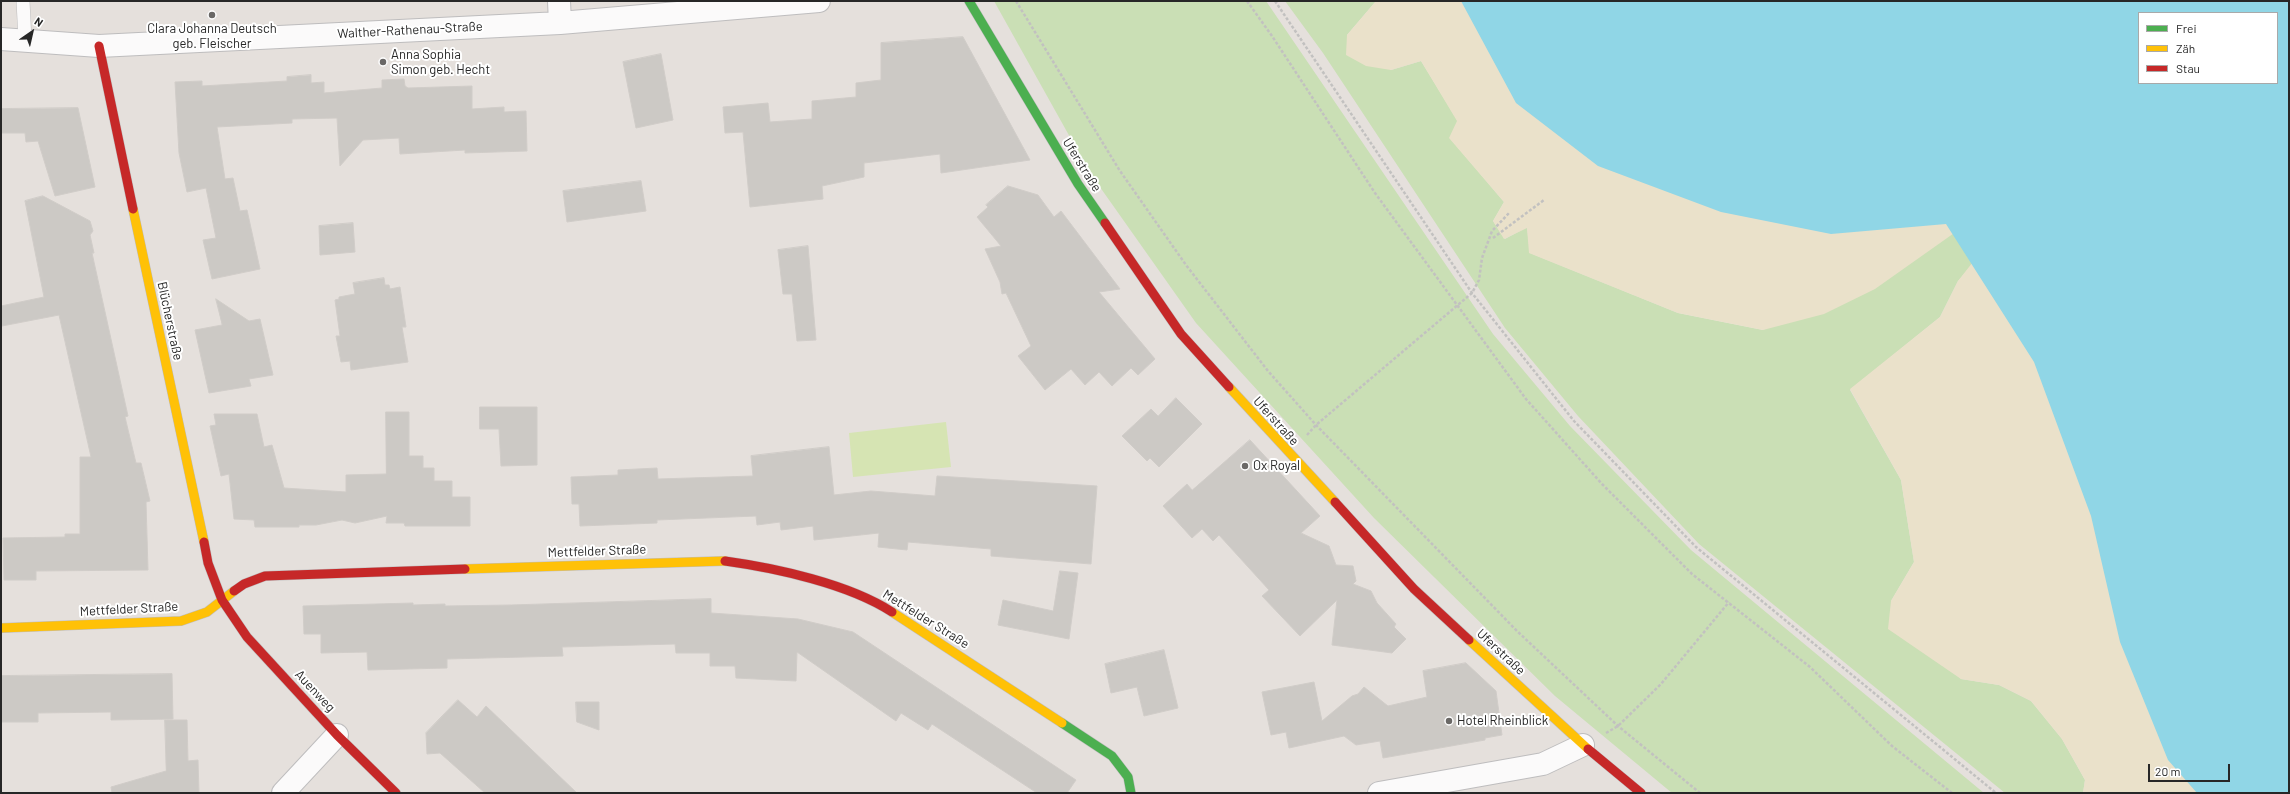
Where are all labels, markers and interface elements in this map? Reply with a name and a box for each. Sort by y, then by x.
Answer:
marker: Clara Johanna Deutsch geb. Fleischer [207,10,217,20]
north arrow [12,12,52,52]
legend [2138,12,2278,84]
text: N [32,14,46,29]
street label: Walther-Rathenau-Straße [337,18,483,42]
place label: Clara Johanna Deutsch geb. Fleischer [147,21,277,52]
text: Frei [2176,21,2196,35]
text: Zäh [2176,41,2195,55]
place label: Anna Sophia Simon geb. Hecht [391,47,490,78]
marker: Anna Sophia Simon geb. Hecht [378,57,388,67]
text: Stau [2176,61,2200,75]
street label: Uferstraße [1059,135,1105,195]
street label: Blücherstraße [154,280,186,362]
street label: Uferstraße [1250,393,1302,449]
place label: Ox Royal [1253,458,1300,474]
marker: Ox Royal [1240,461,1250,471]
street label: Mettfelder Straße [547,541,647,561]
street label: Mettfelder Straße [880,586,972,652]
street label: Mettfelder Straße [79,599,179,619]
street label: Uferstraße [1474,626,1528,678]
street label: Auenweg [292,667,338,715]
place label: Hotel Rheinblick [1457,713,1548,729]
marker: Hotel Rheinblick [1444,716,1454,726]
scale bar [2150,756,2232,782]
text: 20 m [2155,764,2181,778]

